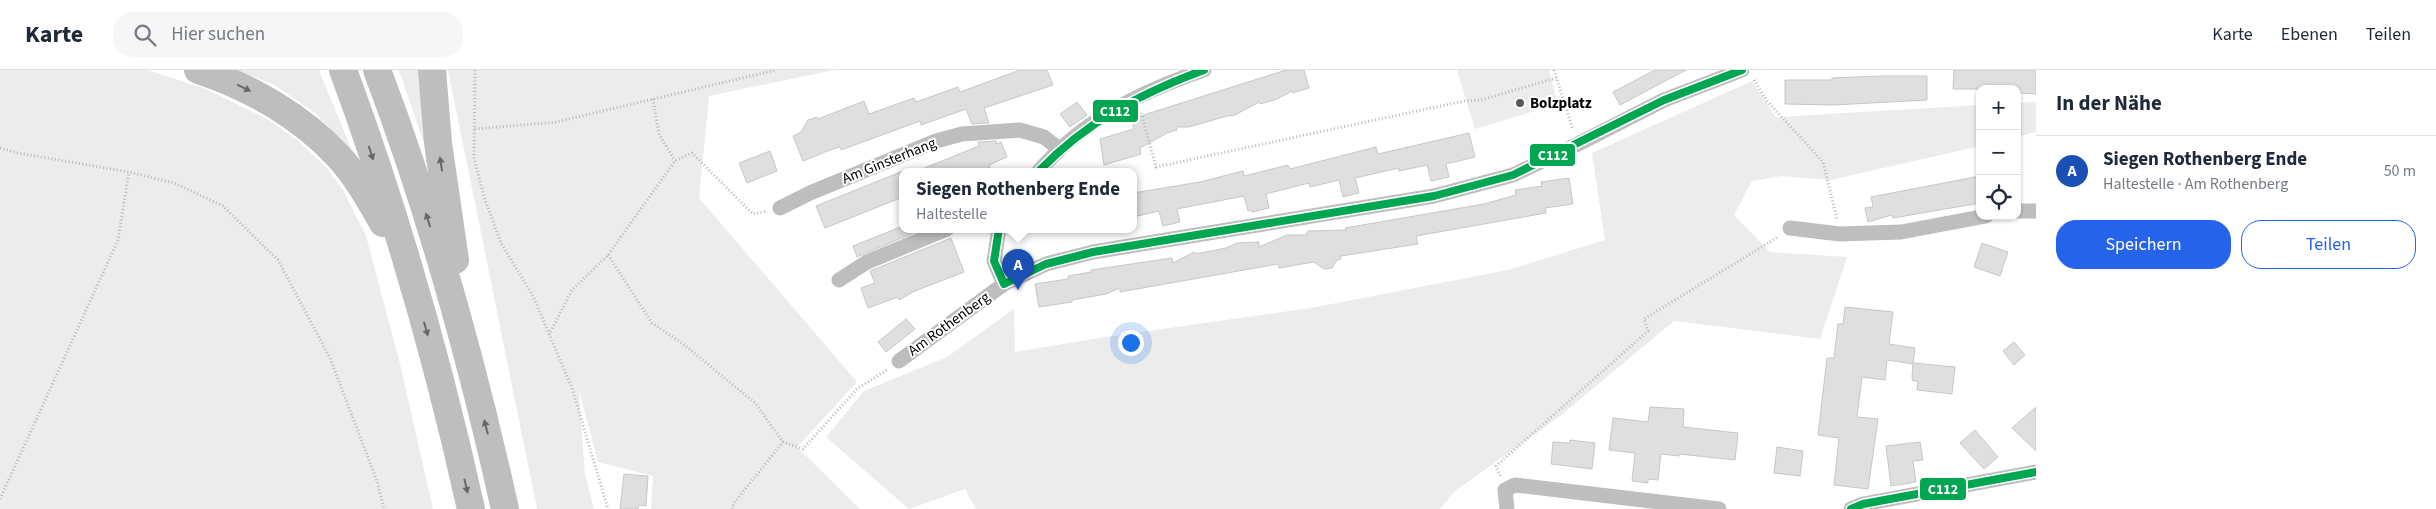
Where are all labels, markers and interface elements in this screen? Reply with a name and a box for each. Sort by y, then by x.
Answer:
search box [113,12,463,57]
text: Karte [25,17,83,52]
icon: search [131,21,159,49]
text: Hier suchen [171,21,265,48]
text: Karte [2212,22,2253,47]
text: Ebenen [2281,22,2338,47]
text: Teilen [2366,22,2411,47]
one-way arrow [236,84,251,93]
map controls [1976,85,2021,220]
button: + [1976,85,2021,130]
text: In der Nähe [2056,88,2162,118]
place label: Bolzplatz [1530,93,1592,114]
marker: Bolzplatz [1514,97,1526,109]
line badge: C112 [1092,99,1139,123]
text: C112 [1100,102,1130,122]
button: − [1976,130,2021,175]
street label: Am Ginsterhang [839,132,940,189]
line badge: C112 [1529,143,1576,167]
one-way arrow [368,146,376,161]
text: C112 [1538,146,1568,166]
text: Siegen Rothenberg Ende [2103,146,2307,173]
one-way arrow [437,156,445,172]
text: A [2067,160,2077,182]
text: 50 m [2384,160,2416,182]
popup [899,168,1137,233]
text: Haltestelle · Am Rothenberg [2103,173,2288,195]
button: locate [1976,175,2021,220]
text: Siegen Rothenberg Ende [916,176,1120,203]
text: Haltestelle [916,203,987,225]
one-way arrow [424,213,432,228]
button: Speichern [2056,220,2231,269]
button: Teilen [2241,220,2416,269]
pin: A [1002,249,1034,290]
street label: Am Rothenberg [904,287,995,361]
one-way arrow [422,322,430,337]
your location [1118,330,1144,356]
one-way arrow [482,420,490,435]
line badge: C112 [1919,477,1967,501]
one-way arrow [462,479,470,494]
text: C112 [1928,480,1958,500]

